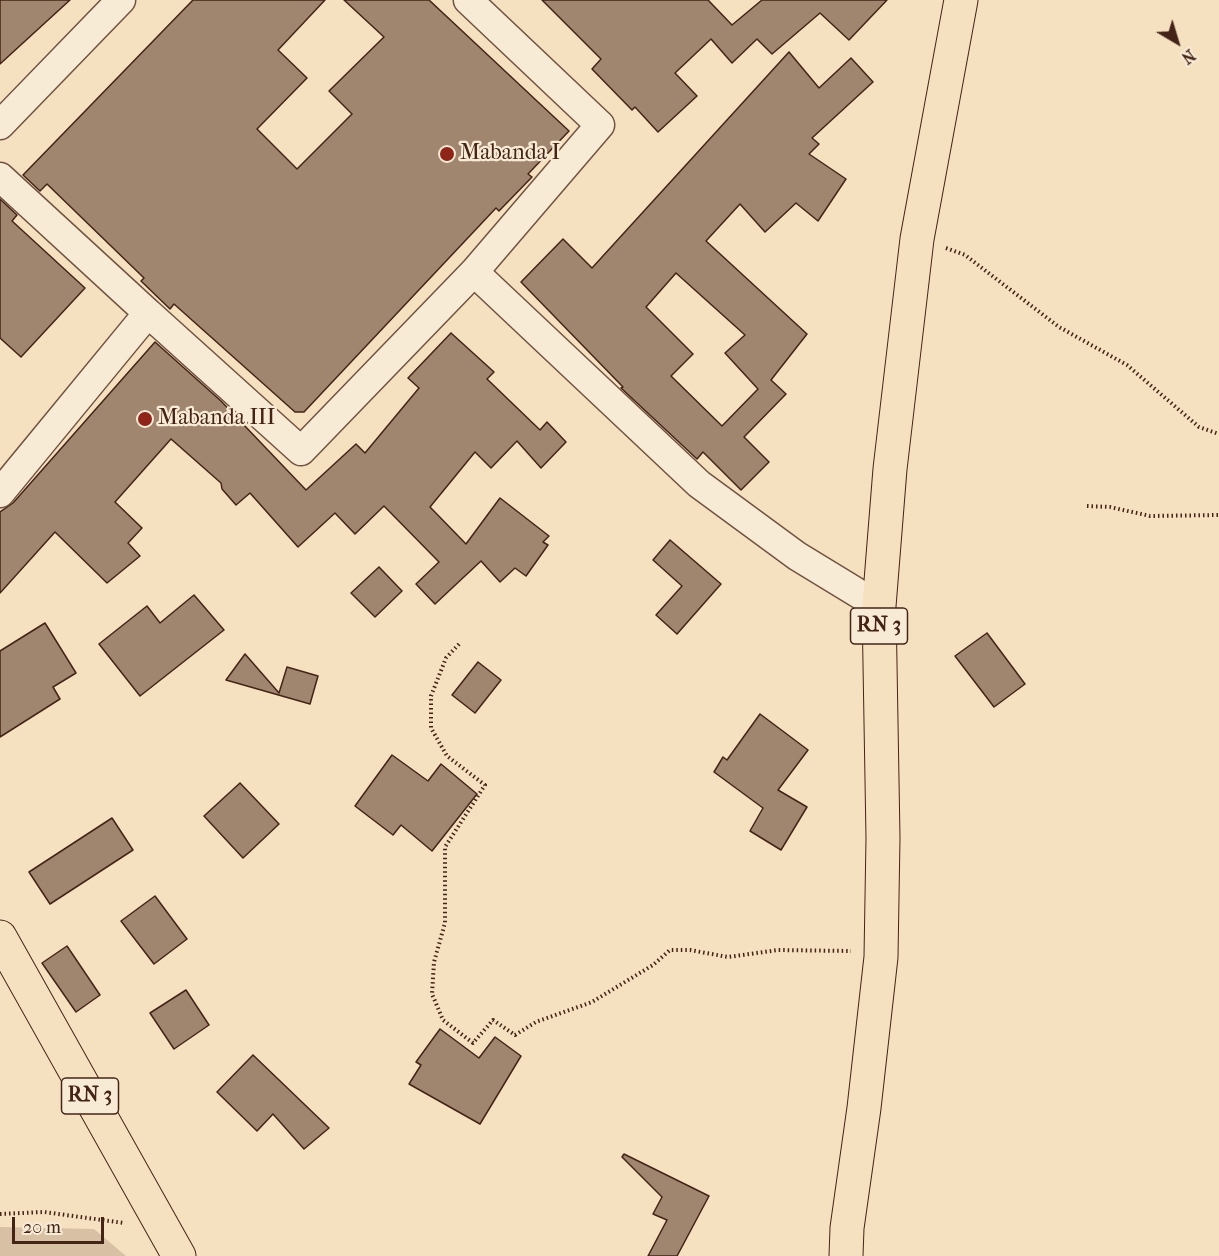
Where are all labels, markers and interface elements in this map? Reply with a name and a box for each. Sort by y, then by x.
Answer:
north arrow [1147,12,1207,72]
text: N [1178,45,1199,68]
place label: Mabanda I [460,141,560,167]
marker: Mabanda I [438,145,456,163]
place label: Mabanda III [158,406,275,432]
marker: Mabanda III [136,410,154,428]
road number: RN 3 [850,608,908,644]
road number: RN 3 [62,1078,118,1114]
scale bar [15,1205,106,1243]
text: 20 m [23,1217,61,1238]

